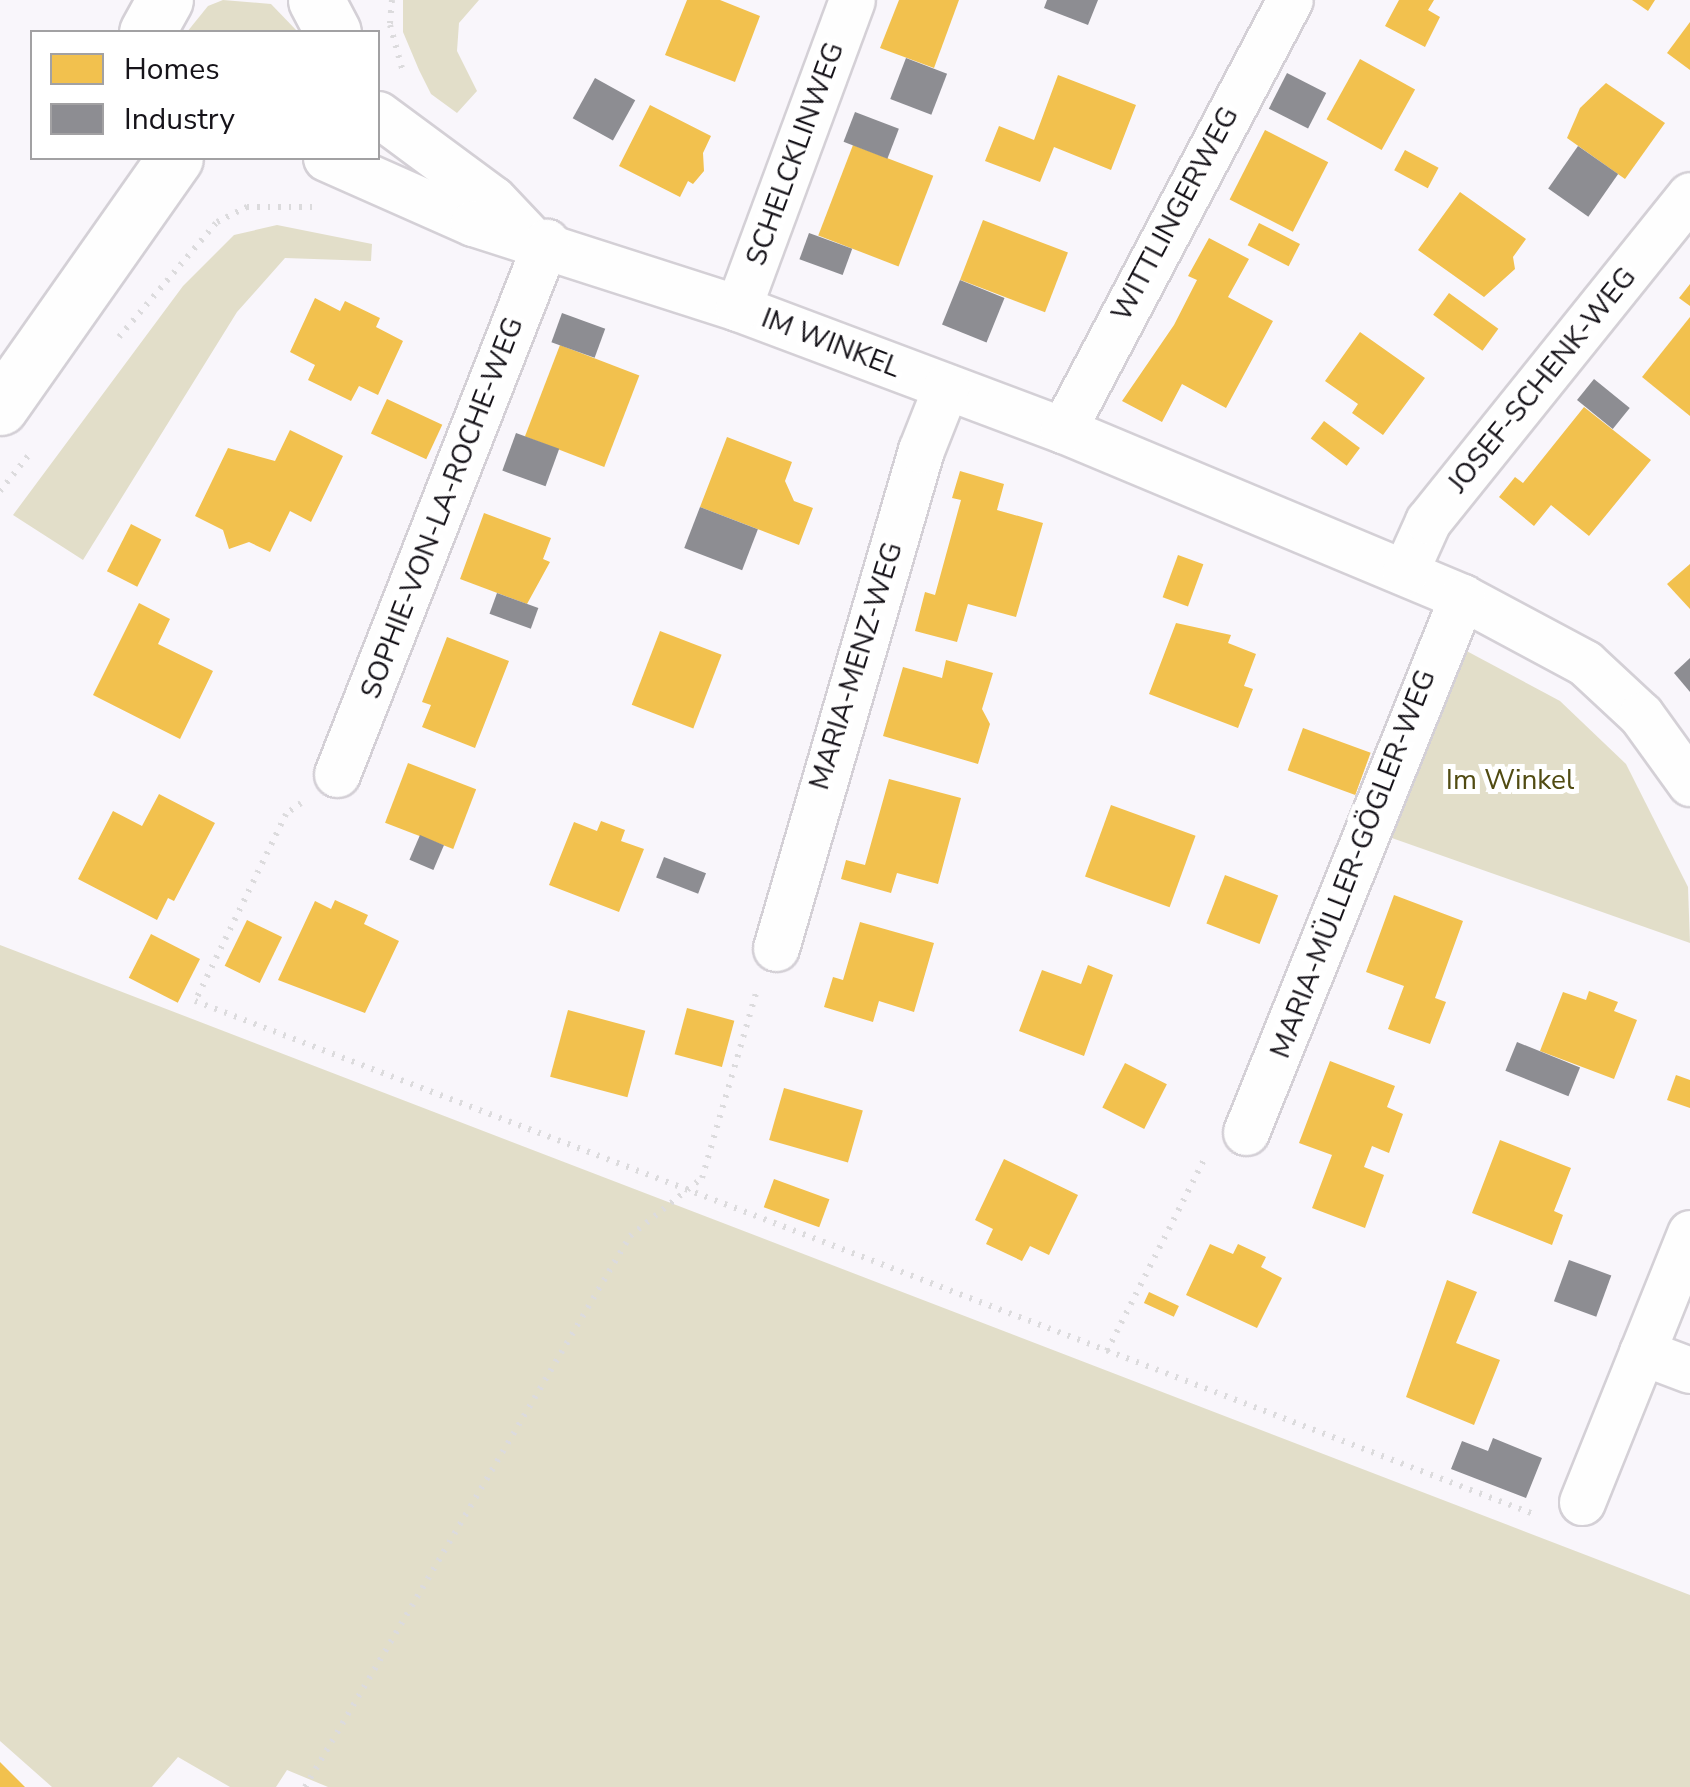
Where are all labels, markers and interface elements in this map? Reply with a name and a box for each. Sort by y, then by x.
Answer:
legend [30,30,380,160]
street label: SCHELCKLINWEG [739,38,851,270]
text: Homes [124,49,220,90]
text: Industry [124,99,235,140]
street label: WITTLINGERWEG [1104,101,1246,327]
street label: JOSEF-SCHENK-WEG [1441,261,1643,499]
street label: IM WINKEL [757,301,905,385]
street label: SOPHIE-VON-LA-ROCHE-WEG [354,313,530,703]
street label: MARIA-MENZ-WEG [802,538,910,794]
street label: MARIA-MÜLLER-GÖGLER-WEG [1263,665,1443,1063]
park label: Im Winkel [1446,763,1574,797]

